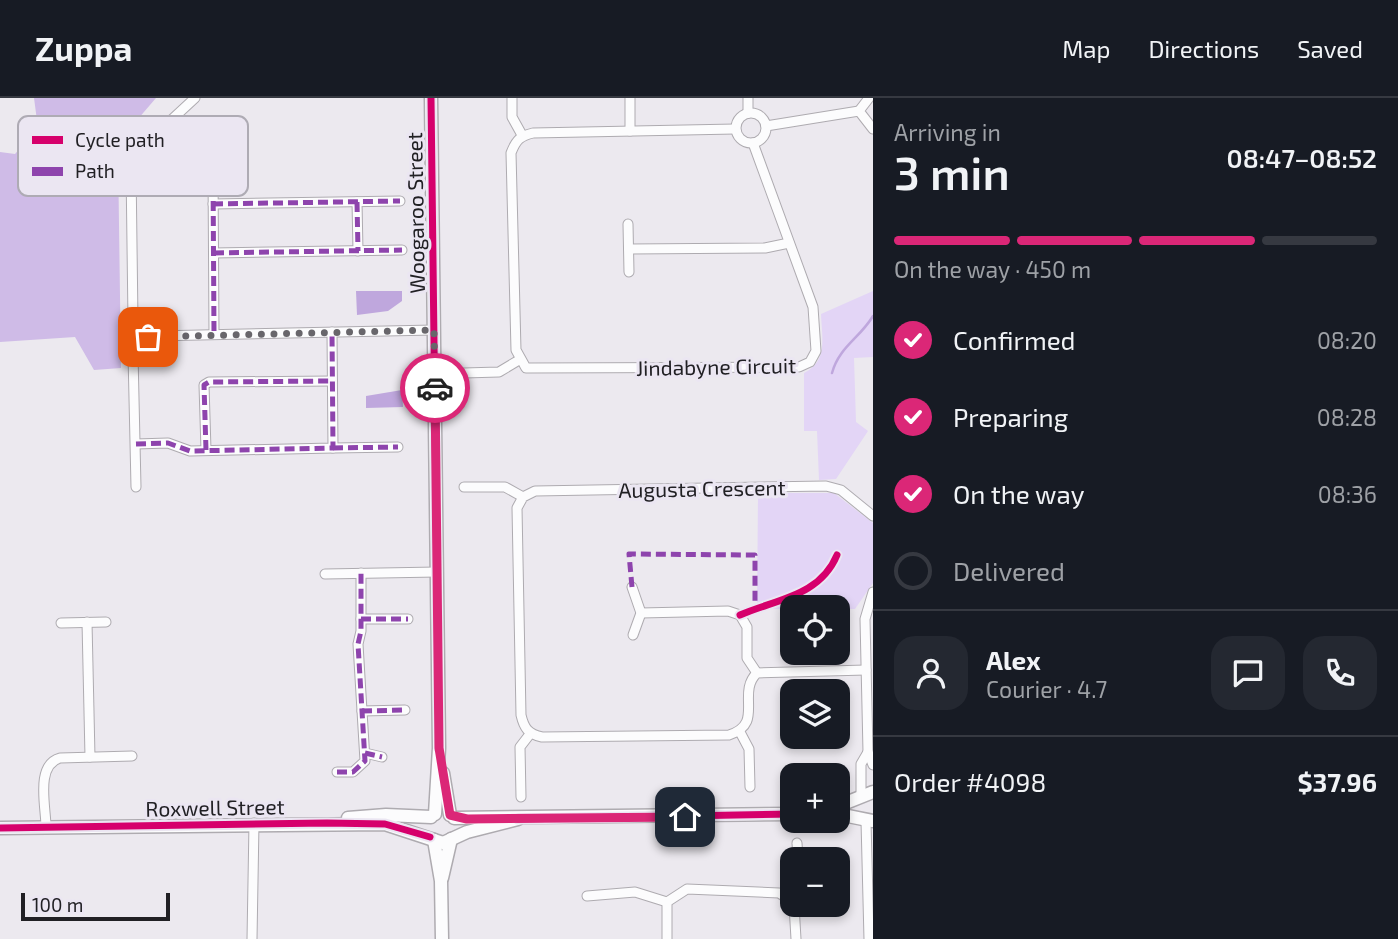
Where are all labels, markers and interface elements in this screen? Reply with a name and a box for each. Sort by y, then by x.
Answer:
text: Zuppa [35,28,132,68]
text: Map [1062,34,1110,63]
text: Directions [1148,34,1259,63]
text: Saved [1297,34,1363,63]
legend [18,116,248,196]
text: Arriving in [894,118,1001,146]
text: Cycle path [75,128,165,151]
street label: Woogaroo Street [401,132,429,294]
text: 08:47–08:52 [1227,142,1377,173]
text: 3 min [894,144,1010,199]
text: Path [75,159,115,182]
text: On the way · 450 m [894,255,1091,283]
pin [118,307,178,367]
icon: bag [129,318,167,356]
icon: check [894,321,932,359]
text: Confirmed [953,324,1076,355]
text: 08:20 [1317,326,1377,354]
street label: Jindabyne Circuit [636,352,796,380]
courier [400,353,470,423]
icon: car [416,369,454,407]
icon: check [894,398,932,436]
text: Preparing [953,401,1068,432]
text: 08:28 [1317,403,1377,431]
street label: Augusta Crescent [618,474,786,502]
icon: check [894,475,932,513]
text: On the way [953,478,1084,509]
text: 08:36 [1318,480,1377,508]
text: Delivered [953,555,1065,586]
map controls [780,595,850,917]
button: locate [780,595,850,665]
button: person [894,636,968,710]
button: chat [1211,636,1285,710]
button: phone [1303,636,1377,710]
text: Alex [986,644,1041,675]
text: Courier · 4.7 [986,675,1107,703]
button: layers [780,679,850,749]
button: + [780,763,850,833]
text: Order #4098 [894,766,1046,797]
text: $37.96 [1298,766,1377,797]
pin [655,787,715,847]
street label: Roxwell Street [145,793,285,821]
icon: home [666,798,704,836]
button: − [780,847,850,917]
scale bar [21,890,170,922]
text: 100 m [32,893,83,916]

